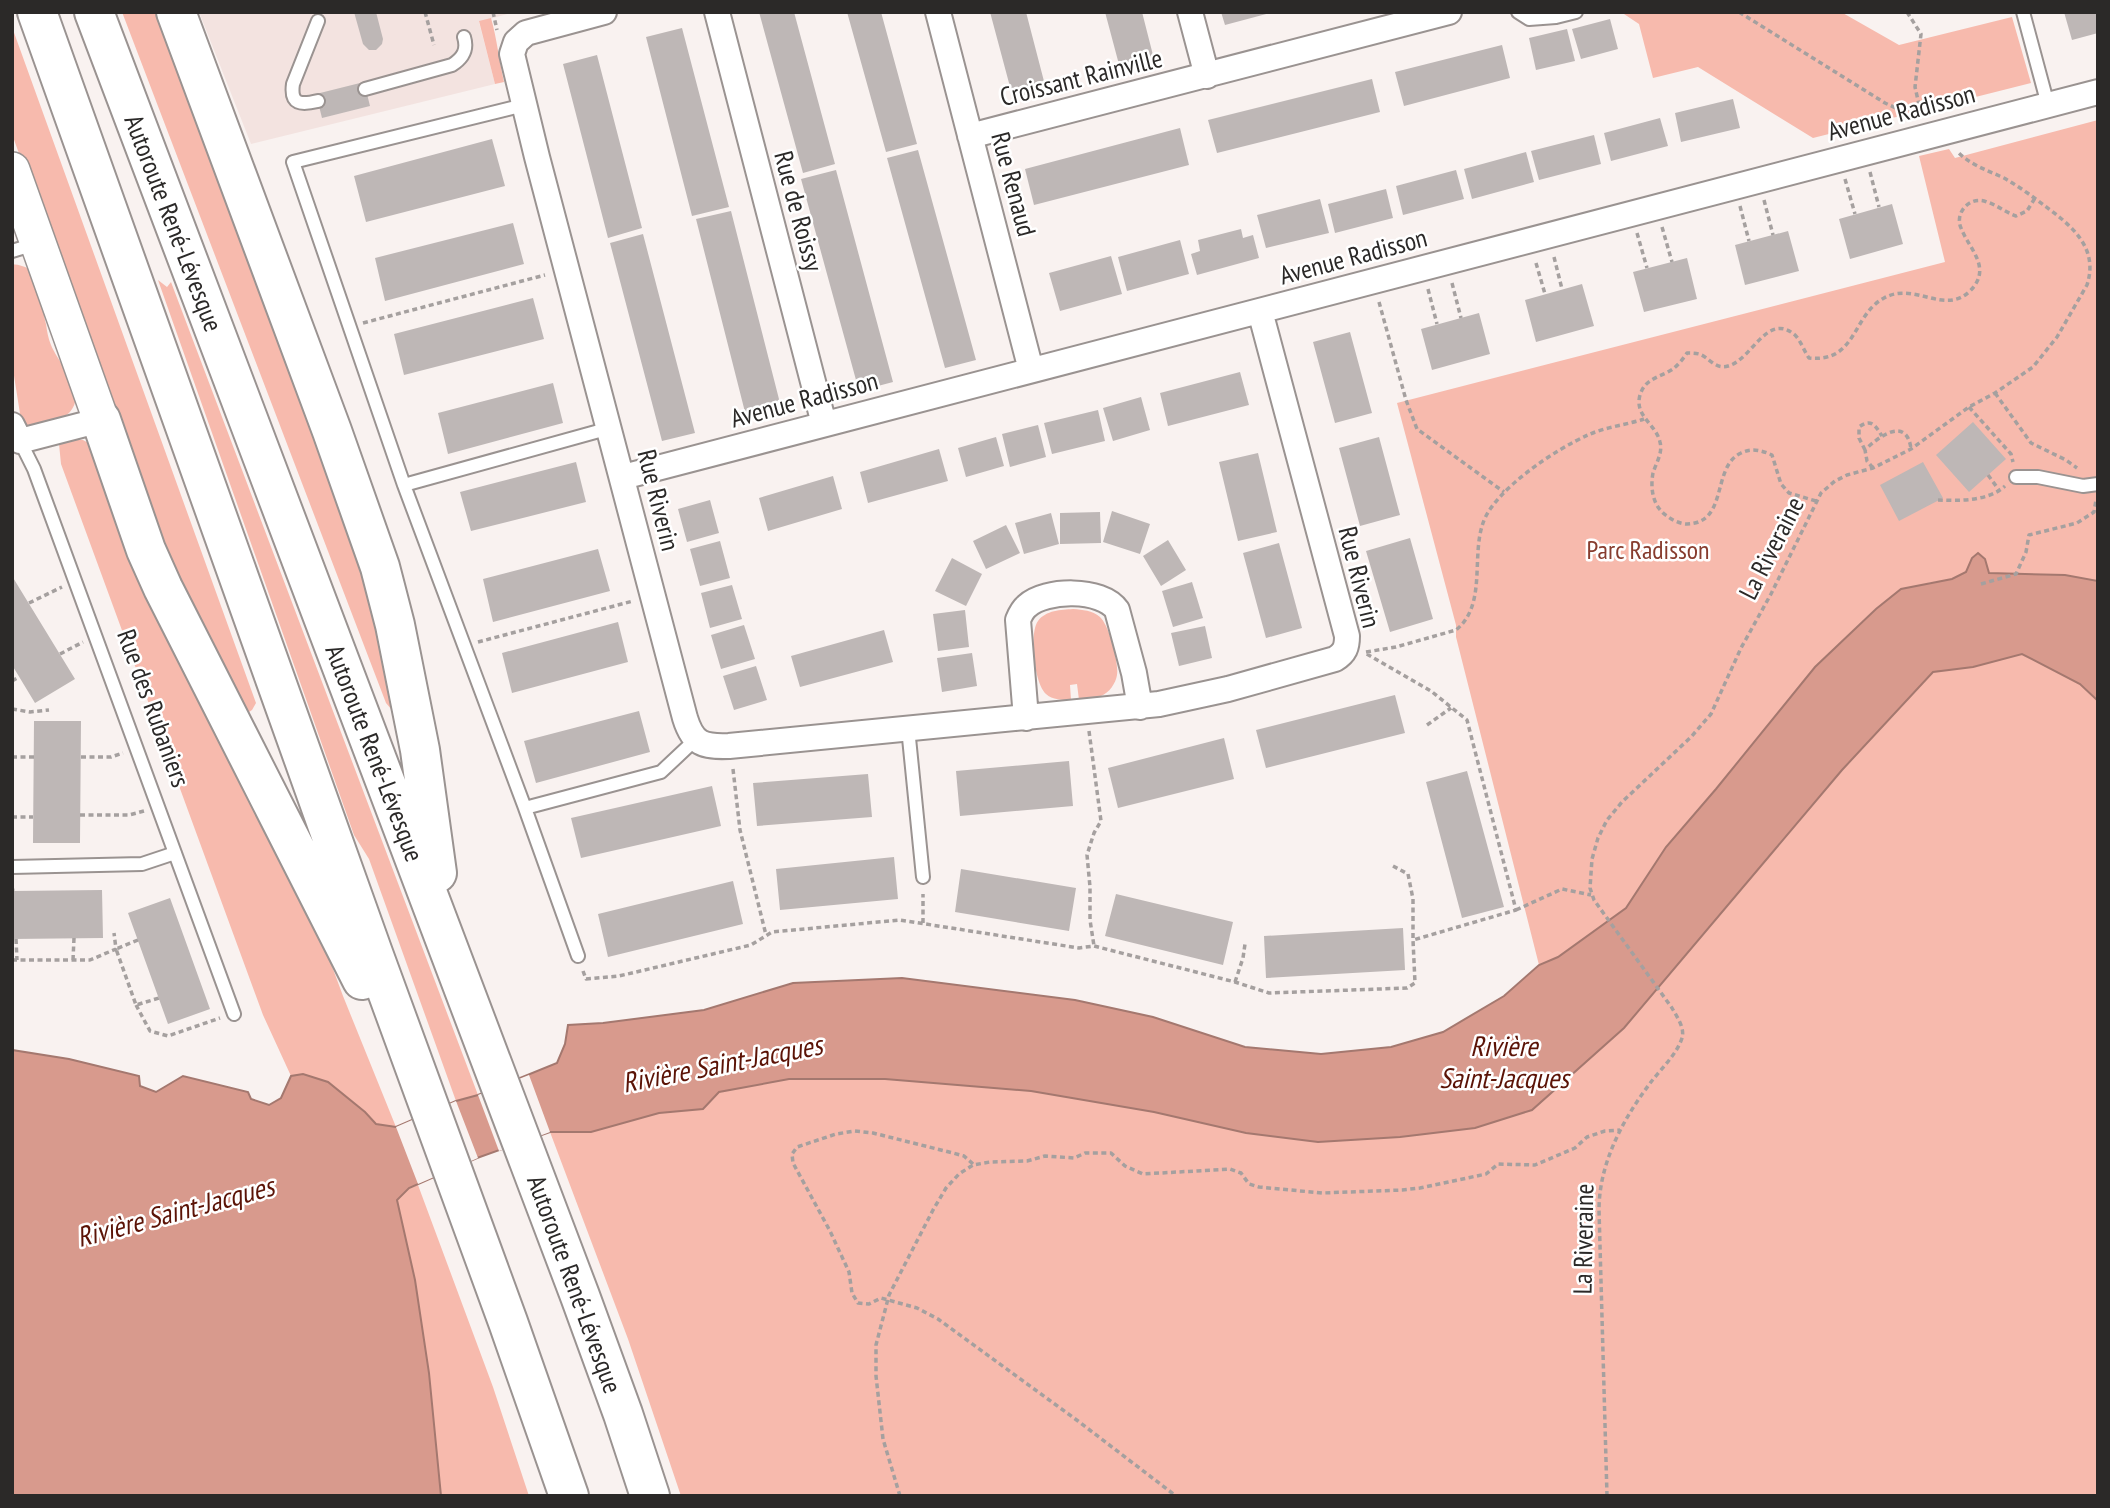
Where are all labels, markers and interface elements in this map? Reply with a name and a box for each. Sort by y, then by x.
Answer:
street label: Croissant Rainville [996,41,1166,113]
street label: Avenue Radisson [1824,76,1978,148]
street label: Autoroute René-Lévesque [118,110,230,336]
street label: Rue Renaud [984,128,1044,240]
street label: Rue de Roissy [767,147,831,275]
street label: Avenue Radisson [1276,220,1430,292]
street label: Avenue Radisson [727,363,881,435]
street label: Rue Riverin [631,446,687,554]
street label: La Riveraine [1731,491,1811,605]
street label: Rue Riverin [1332,523,1388,631]
park label: Parc Radisson [1587,533,1709,566]
street label: Rue des Rubaniers [110,625,198,791]
street label: Autoroute René-Lévesque [319,640,431,866]
water label: Rivière Saint-Jacques [619,1025,827,1100]
water label: Rivière Saint-Jacques [1439,1027,1571,1096]
water label: Rivière Saint-Jacques [72,1166,280,1255]
street label: Autoroute René-Lévesque [520,1171,630,1397]
street label: La Riveraine [1566,1183,1600,1295]

